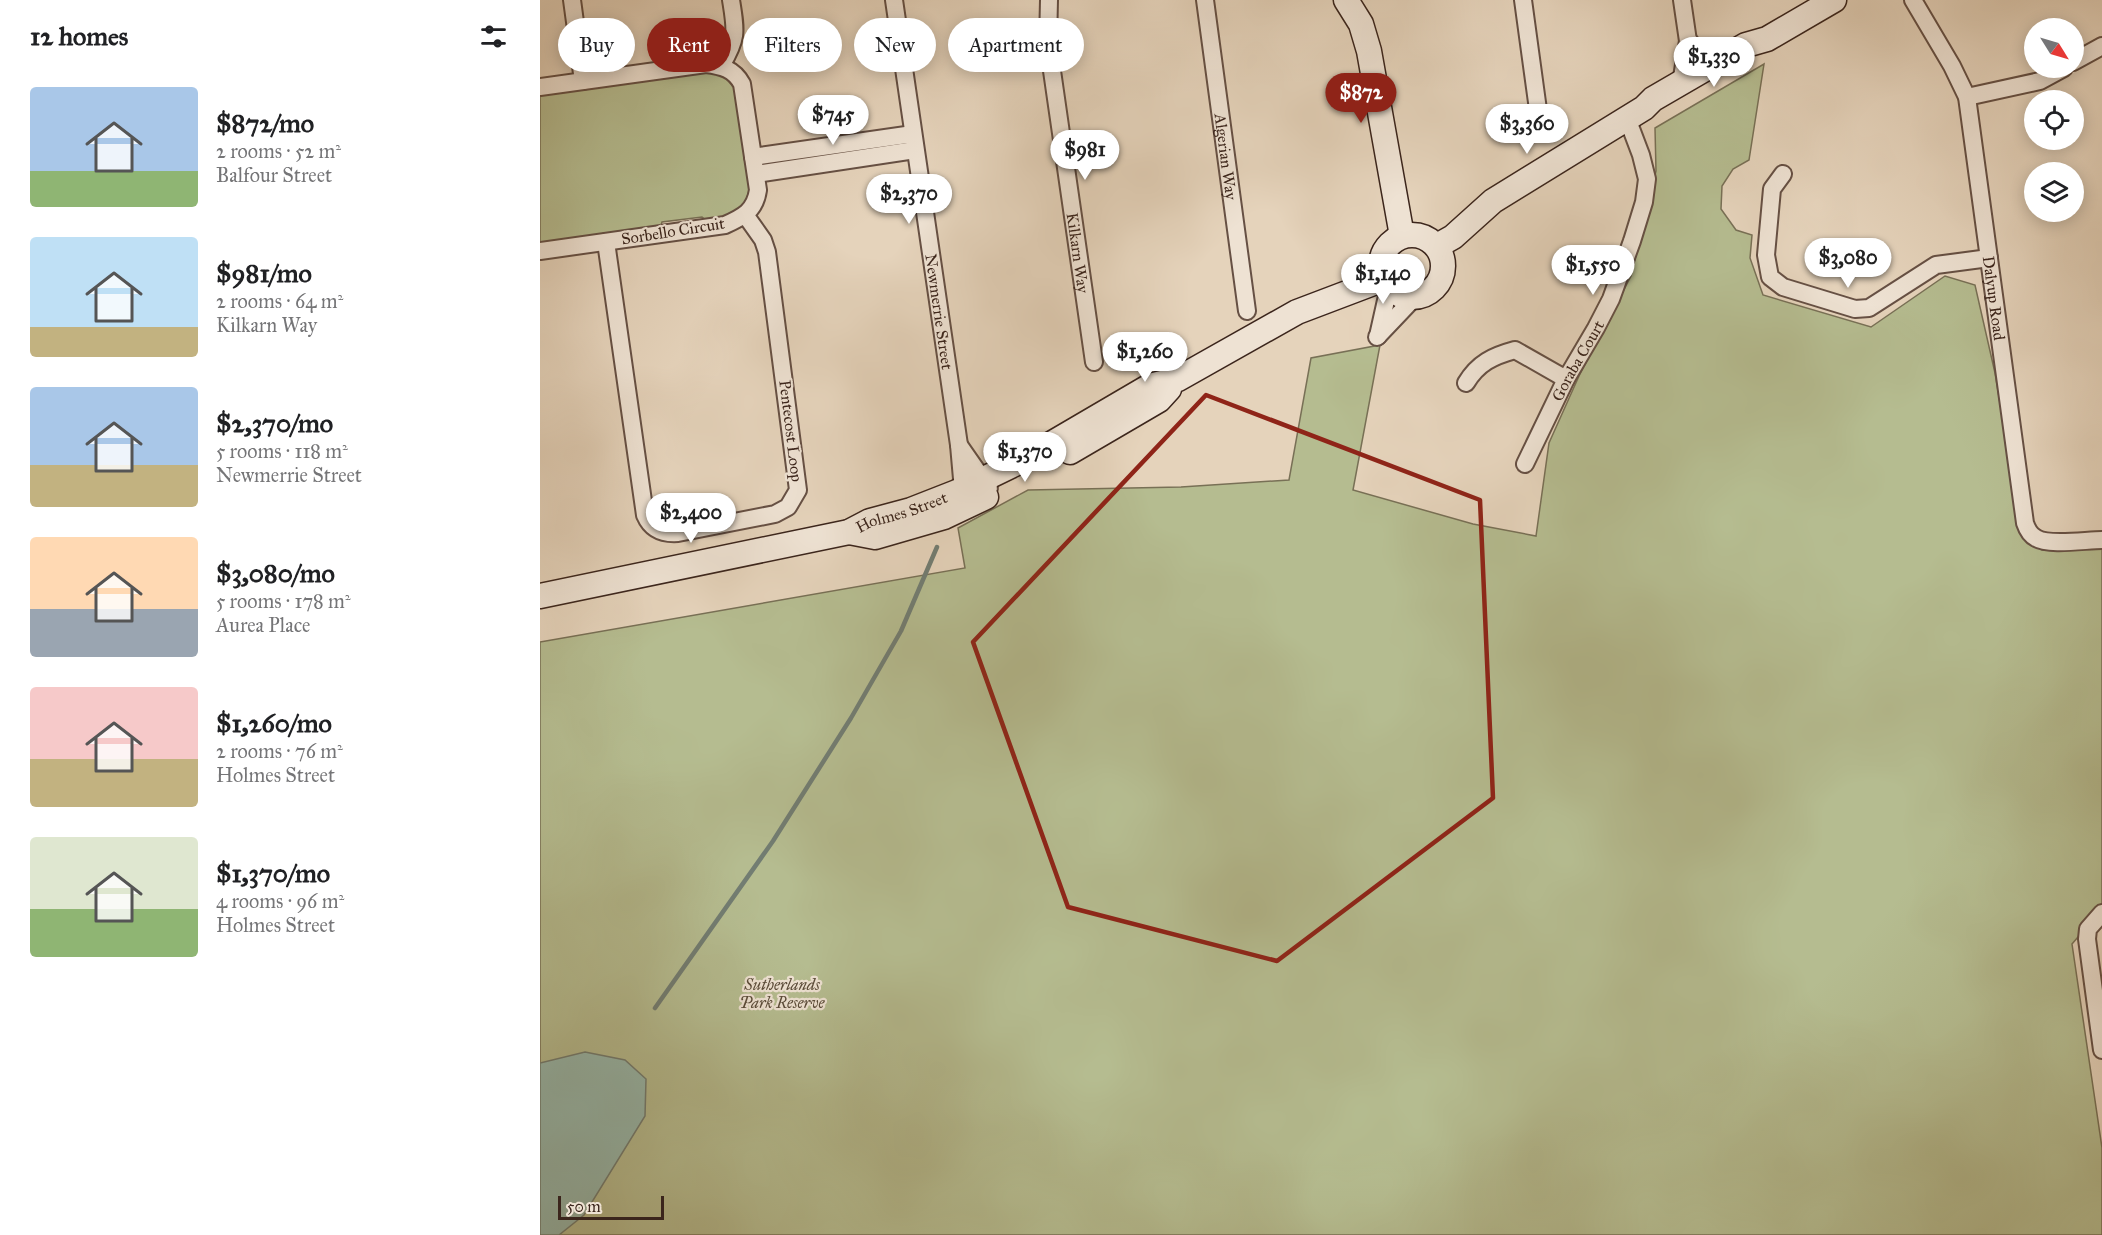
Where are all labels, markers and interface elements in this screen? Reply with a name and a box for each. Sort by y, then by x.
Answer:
chip: Buy [558,18,635,72]
chip: Rent [647,18,731,72]
chip: Filters [743,18,842,72]
chip: New [854,18,936,72]
chip: Apartment [948,18,1084,72]
north arrow [2024,18,2084,78]
map controls [2024,18,2084,222]
text: 12 homes [30,20,128,52]
icon: filters [477,20,510,53]
pin: $1,330 [1665,37,1763,88]
text: $1,330 [1688,44,1740,68]
pin: $872 [1325,73,1397,124]
text: $872 [1339,80,1383,104]
button: locate [2024,90,2084,150]
pin: $745 [797,95,869,146]
text: $745 [812,102,854,126]
pin: $3,360 [1478,104,1576,155]
text: $872/mo [216,107,314,139]
icon: home [78,111,150,183]
street label: Algerian Way [1211,111,1241,201]
text: $3,360 [1499,111,1555,135]
pin: $981 [1049,130,1121,181]
text: $981 [1064,137,1106,161]
text: 2 rooms · 52 m² [216,139,341,163]
button: layers [2024,162,2084,222]
text: Balfour Street [216,163,332,187]
pin: $2,370 [860,174,958,225]
text: $2,370 [880,181,938,205]
street label: Kilkarn Way [1063,211,1094,295]
street label: Sorbello Circuit [620,213,726,249]
pin: $3,080 [1799,238,1897,289]
pin: $1,550 [1544,245,1642,296]
text: $3,080 [1818,245,1878,269]
text: $1,550 [1566,252,1620,276]
street label: Newmerrie Street [922,253,957,371]
pin: $1,140 [1334,254,1432,305]
street label: Dalyup Road [1979,255,2010,341]
text: $981/mo [216,257,312,289]
icon: home [78,261,150,333]
text: $1,140 [1355,261,1411,285]
text: 2 rooms · 64 m² [216,289,343,313]
text: Kilkarn Way [216,313,317,337]
street label: Goraba Court [1547,317,1608,404]
pin: $1,260 [1096,332,1194,383]
text: $1,260 [1117,339,1173,363]
street label: Pentecost Loop [775,379,807,483]
text: $2,370/mo [216,407,333,439]
icon: home [78,411,150,483]
pin: $1,370 [976,432,1074,483]
text: 5 rooms · 118 m² [216,439,348,463]
text: $1,370 [997,439,1053,463]
text: Newmerrie Street [216,463,362,487]
street label: Holmes Street [852,487,950,536]
pin: $2,400 [642,493,740,544]
text: $2,400 [660,500,722,524]
text: $3,080/mo [216,557,335,589]
icon: home [78,561,150,633]
text: 5 rooms · 178 m² [216,589,351,613]
text: Aurea Place [216,613,310,637]
text: $1,260/mo [216,707,332,739]
icon: home [78,711,150,783]
text: 2 rooms · 76 m² [216,739,343,763]
text: Holmes Street [216,763,335,787]
text: $1,370/mo [216,857,330,889]
icon: home [78,861,150,933]
text: 4 rooms · 96 m² [216,889,344,913]
text: Holmes Street [216,913,335,937]
park label: Sutherlands Park Reserve [740,975,826,1012]
scale bar [558,1193,664,1220]
text: 50 m [567,1197,601,1216]

